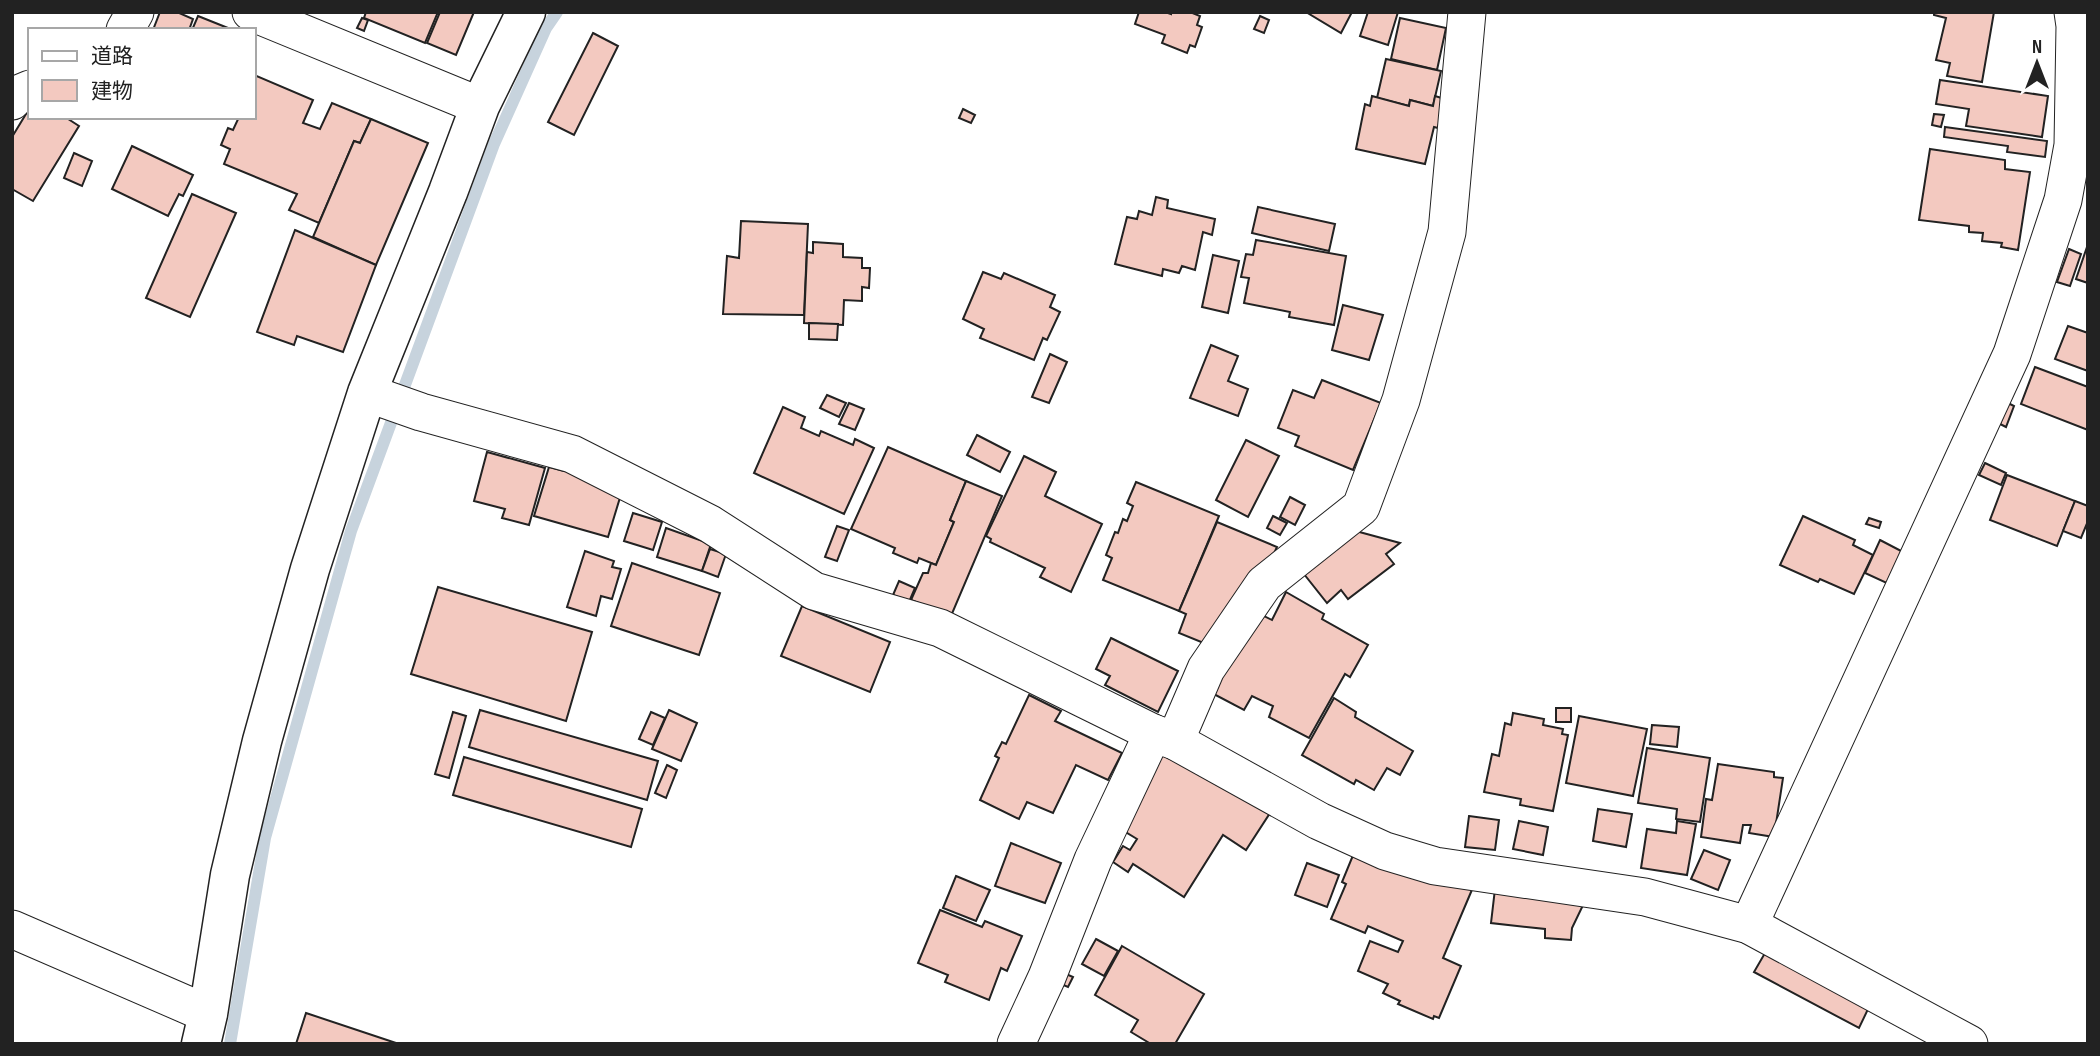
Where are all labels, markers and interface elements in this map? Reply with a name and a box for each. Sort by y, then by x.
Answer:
legend [28,28,256,119]
north arrow [2002,28,2072,98]
text: N [2032,36,2042,59]
text: 道路 [91,44,133,69]
text: 建物 [91,79,133,104]

